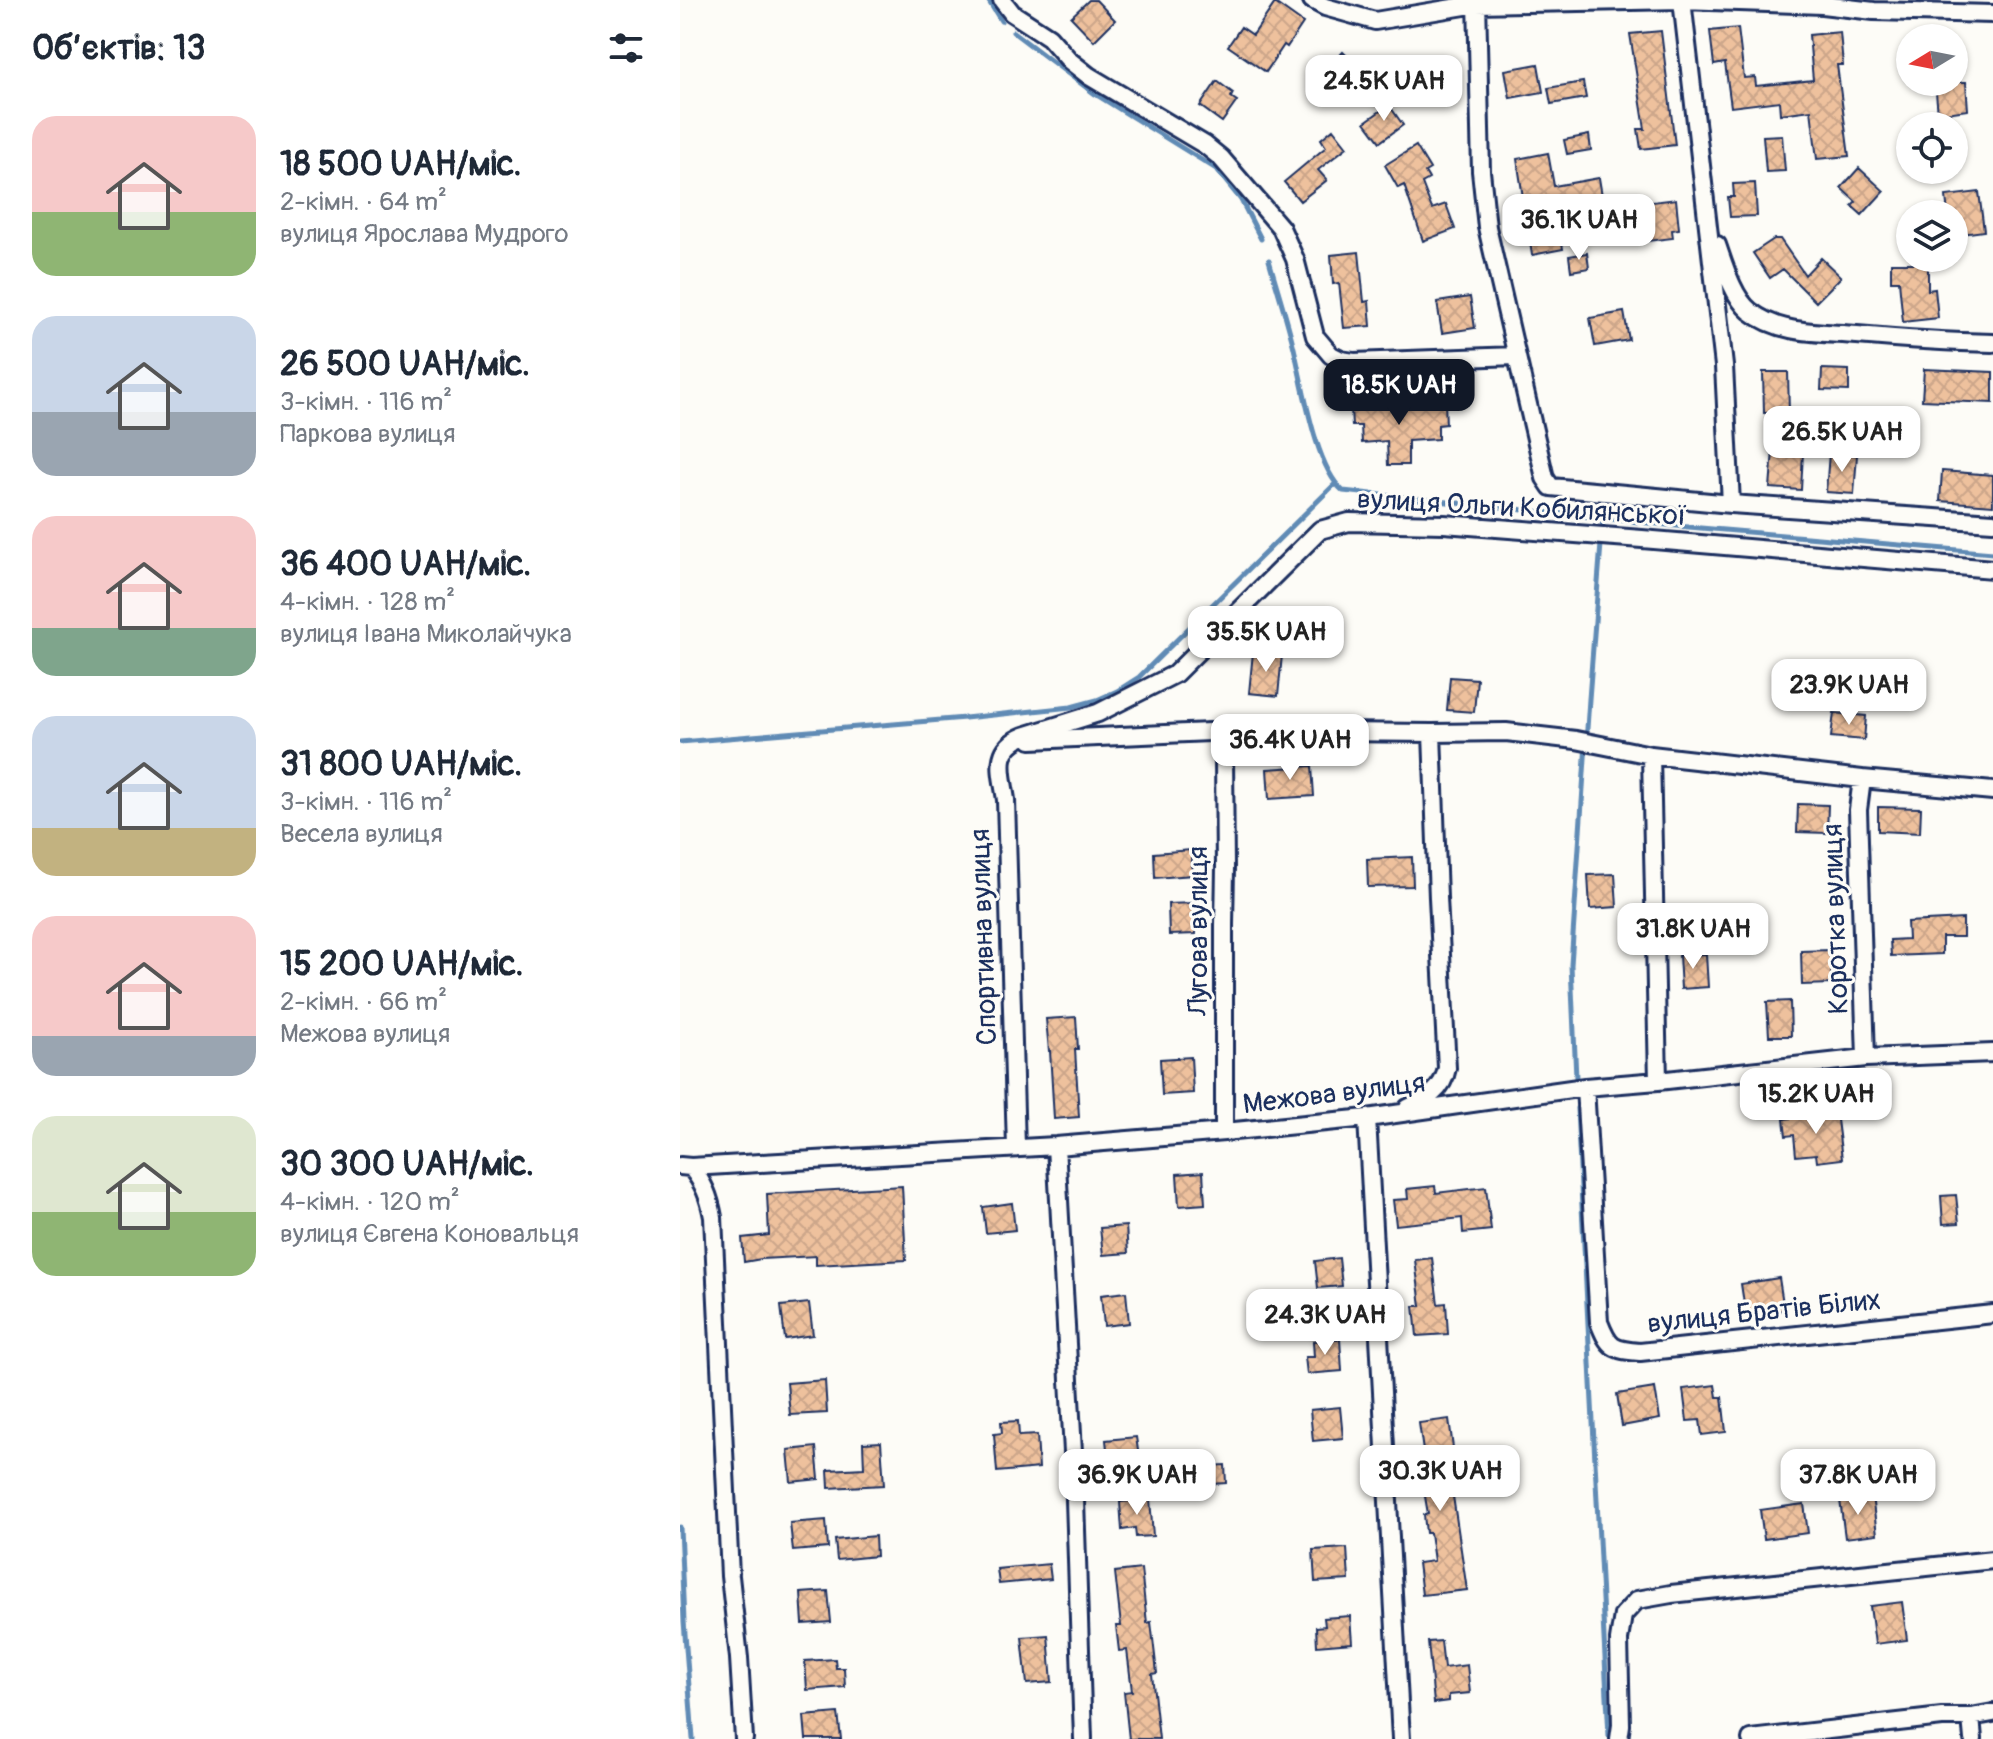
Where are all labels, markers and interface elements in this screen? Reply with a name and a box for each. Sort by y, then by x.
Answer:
north arrow [1896,24,1968,96]
map controls [1896,24,1968,272]
icon: filters [604,26,648,70]
text: Об’єктів: 13 [32,27,206,70]
pin: 24.5K UAH [1292,55,1476,123]
text: 24.5K UAH [1323,65,1445,97]
button: locate [1896,112,1968,184]
text: 18 500 UAH/міс. [280,143,522,186]
icon: home [96,148,192,244]
text: 2-кімн. · 64 m² [280,186,447,218]
pin: 36.1K UAH [1487,194,1671,262]
button: layers [1896,200,1968,272]
text: 36.1K UAH [1520,204,1638,236]
text: вулиця Ярослава Мудрого [280,218,569,250]
text: 26 500 UAH/міс. [280,343,530,386]
icon: home [96,348,192,444]
pin: 18.5K UAH [1307,359,1491,427]
text: 18.5K UAH [1342,369,1456,401]
text: 3-кімн. · 116 m² [280,386,452,418]
pin: 26.5K UAH [1750,406,1934,474]
text: 26.5K UAH [1781,416,1903,448]
text: Паркова вулиця [280,418,456,450]
street label: вулиця Ольги Кобилянської [1356,482,1688,534]
text: 36 400 UAH/міс. [280,543,531,586]
icon: home [96,548,192,644]
text: 4-кімн. · 128 m² [280,586,455,618]
pin: 35.5K UAH [1174,606,1358,674]
text: 35.5K UAH [1206,616,1326,648]
text: вулиця Івана Миколайчука [280,618,572,650]
pin: 23.9K UAH [1757,659,1941,727]
text: 23.9K UAH [1789,669,1909,701]
pin: 36.4K UAH [1198,714,1382,782]
text: 36.4K UAH [1229,724,1351,756]
text: 31 800 UAH/міс. [280,743,522,786]
icon: home [96,748,192,844]
text: 3-кімн. · 116 m² [280,786,452,818]
text: Весела вулиця [280,818,443,850]
street label: Коротка вулиця [1815,823,1857,1015]
street label: Спортивна вулиця [963,828,1005,1046]
street label: Лугова вулиця [1181,846,1216,1017]
pin: 31.8K UAH [1601,903,1785,971]
text: 31.8K UAH [1635,913,1751,945]
text: 15 200 UAH/міс. [280,943,523,986]
icon: home [96,948,192,1044]
text: 2-кімн. · 66 m² [280,986,447,1018]
text: Межова вулиця [280,1018,450,1050]
street label: Межова вулиця [1241,1065,1427,1123]
pin: 15.2K UAH [1724,1068,1908,1136]
text: 15.2K UAH [1758,1078,1874,1110]
text: 30 300 UAH/міс. [280,1143,534,1186]
icon: home [96,1148,192,1244]
text: 4-кімн. · 120 m² [280,1186,460,1218]
text: вулиця Євгена Коновальця [280,1218,579,1250]
street label: вулиця Братів Білих [1646,1282,1882,1342]
pin: 24.3K UAH [1233,1289,1417,1357]
text: 24.3K UAH [1264,1299,1386,1331]
pin: 30.3K UAH [1348,1445,1532,1513]
pin: 36.9K UAH [1045,1449,1229,1517]
pin: 37.8K UAH [1766,1449,1950,1517]
text: 30.3K UAH [1378,1455,1502,1487]
text: 36.9K UAH [1077,1459,1197,1491]
text: 37.8K UAH [1799,1459,1917,1491]

